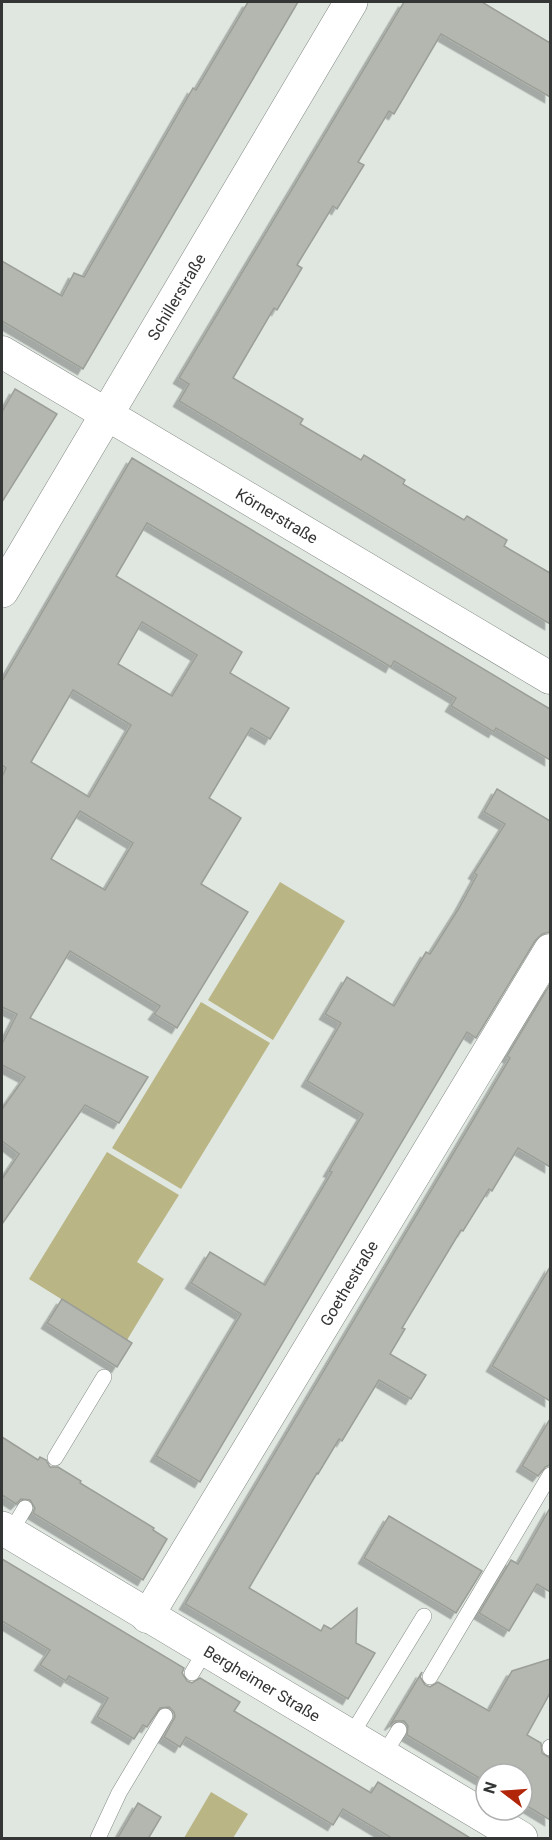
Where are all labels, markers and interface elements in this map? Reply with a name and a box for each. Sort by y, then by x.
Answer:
street label: Schillerstraße [143,250,209,344]
street label: Körnerstraße [232,484,322,547]
street label: Goethestraße [316,1237,382,1329]
street label: Bergheimer Straße [200,1641,324,1725]
north arrow [474,1762,534,1822]
text: N [479,1780,501,1796]

